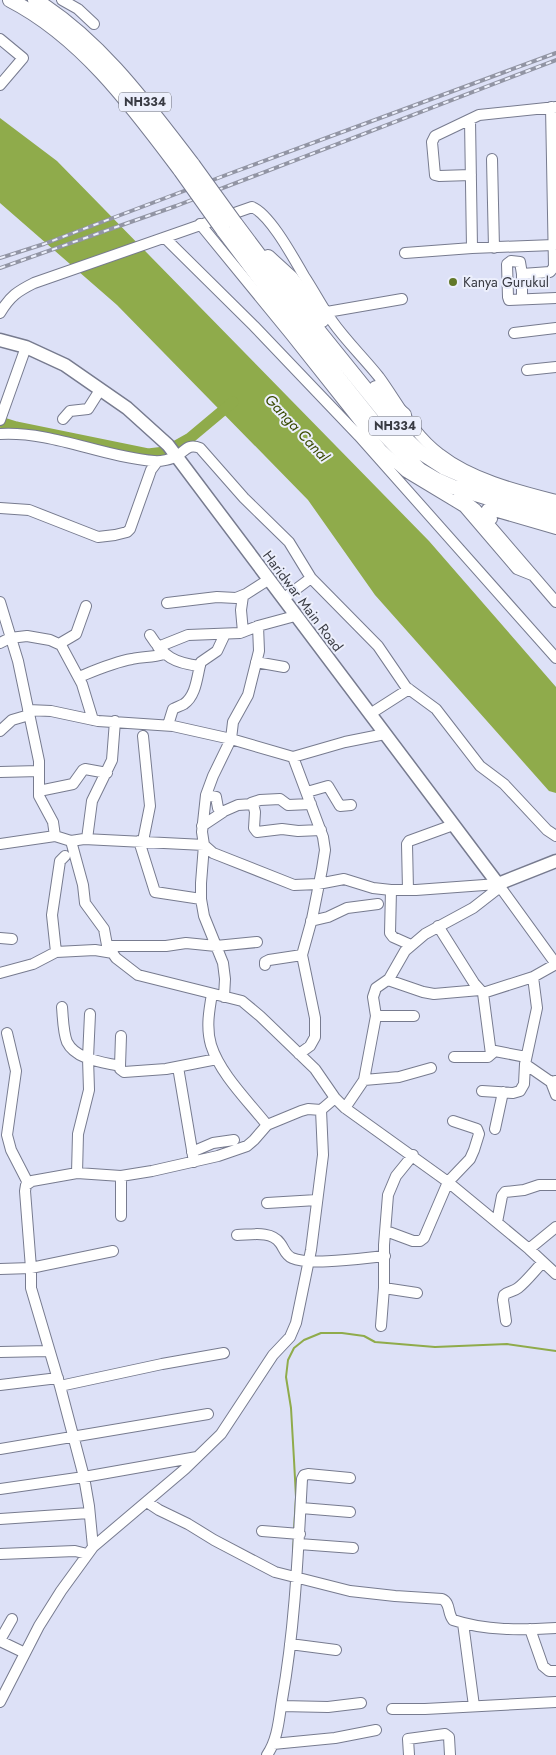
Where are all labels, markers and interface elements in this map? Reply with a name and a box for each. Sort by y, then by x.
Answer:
road number: NH334 [119,92,171,111]
place label: Kanya Gurukul [463,272,549,292]
marker: Kanya Gurukul [447,276,459,288]
water label: Ganga Canal [260,389,335,467]
road number: NH334 [369,416,421,436]
street label: Haridwar Main Road [258,546,348,656]

